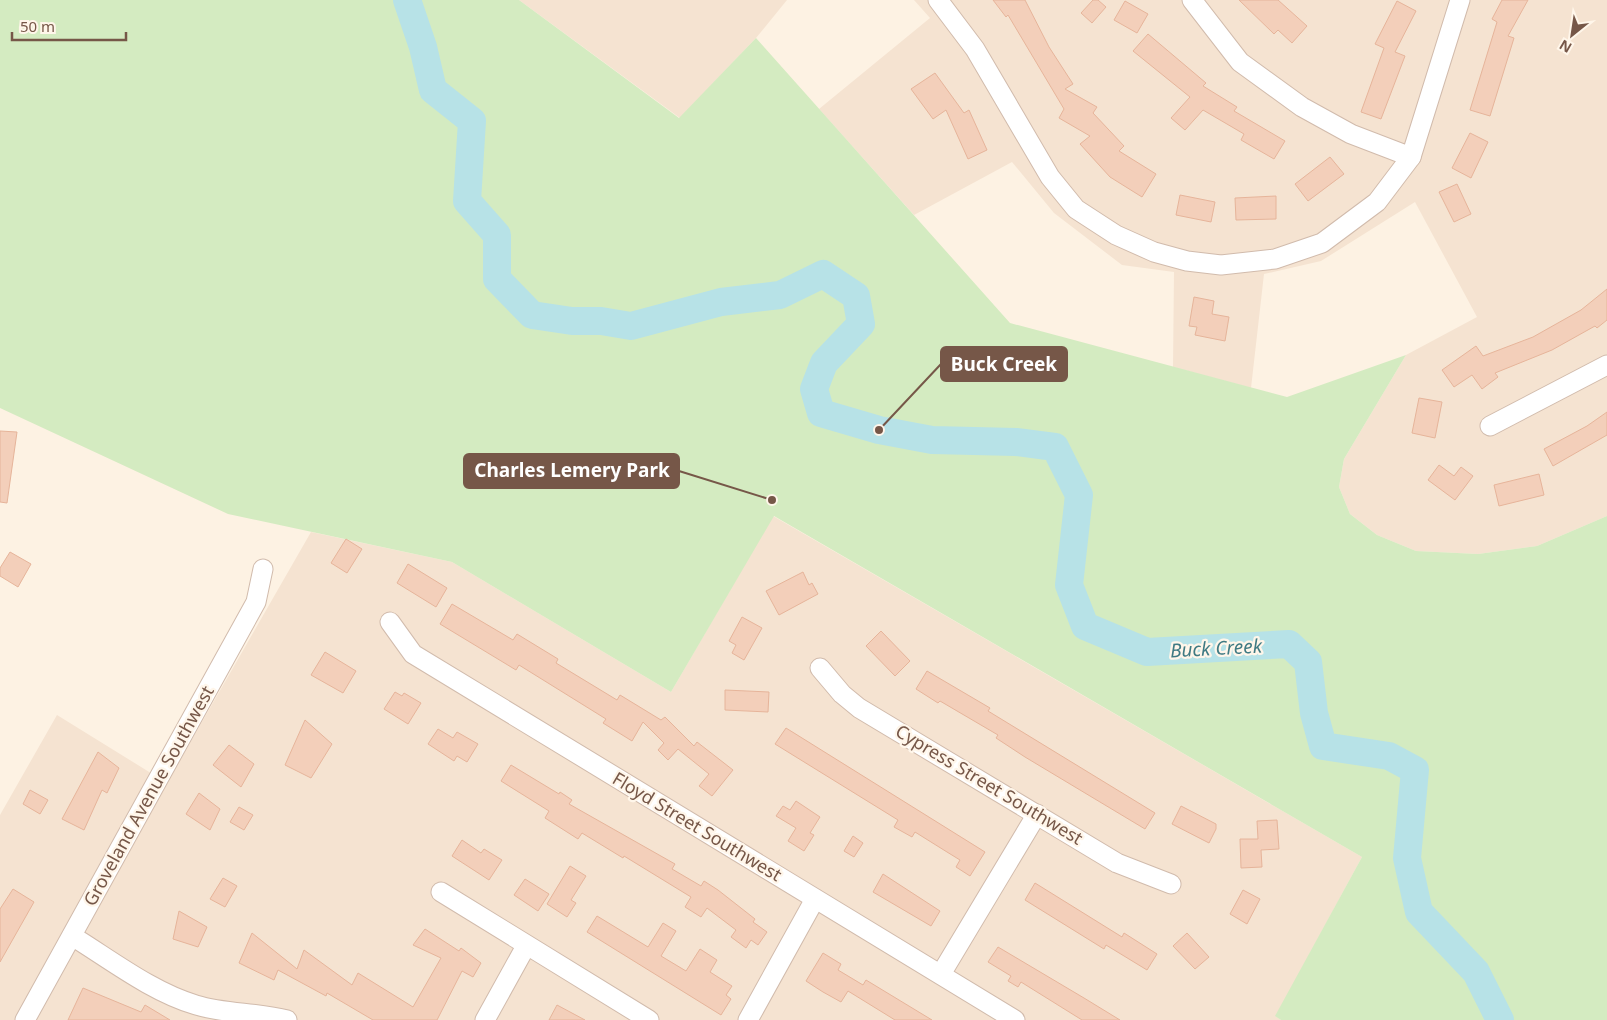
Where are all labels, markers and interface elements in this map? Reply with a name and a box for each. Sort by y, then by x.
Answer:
scale bar [12,10,126,42]
north arrow [1547,10,1597,60]
text: 50 m [20,16,55,36]
text: N [1556,36,1575,58]
callout: Buck Creek [941,347,1067,381]
text: Buck Creek [951,351,1057,377]
callout: Charles Lemery Park [464,454,679,488]
text: Charles Lemery Park [474,457,670,483]
water label: Buck Creek [1169,633,1263,663]
street label: Groveland Avenue Southwest [77,681,219,910]
street label: Cypress Street Southwest [891,719,1088,850]
street label: Floyd Street Southwest [608,766,787,886]

